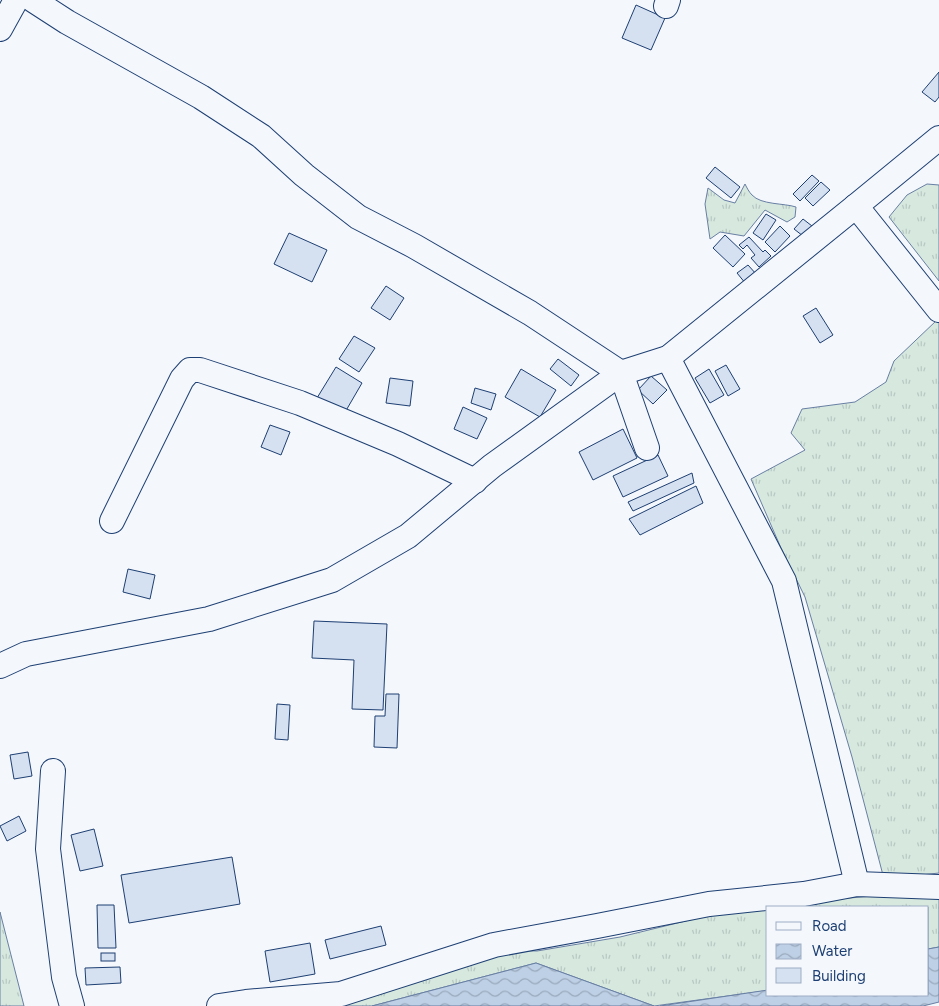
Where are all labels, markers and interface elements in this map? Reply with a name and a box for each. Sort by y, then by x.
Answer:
legend [766,906,929,996]
text: Road [812,917,847,935]
text: Water [812,942,852,960]
text: Building [812,967,866,985]

